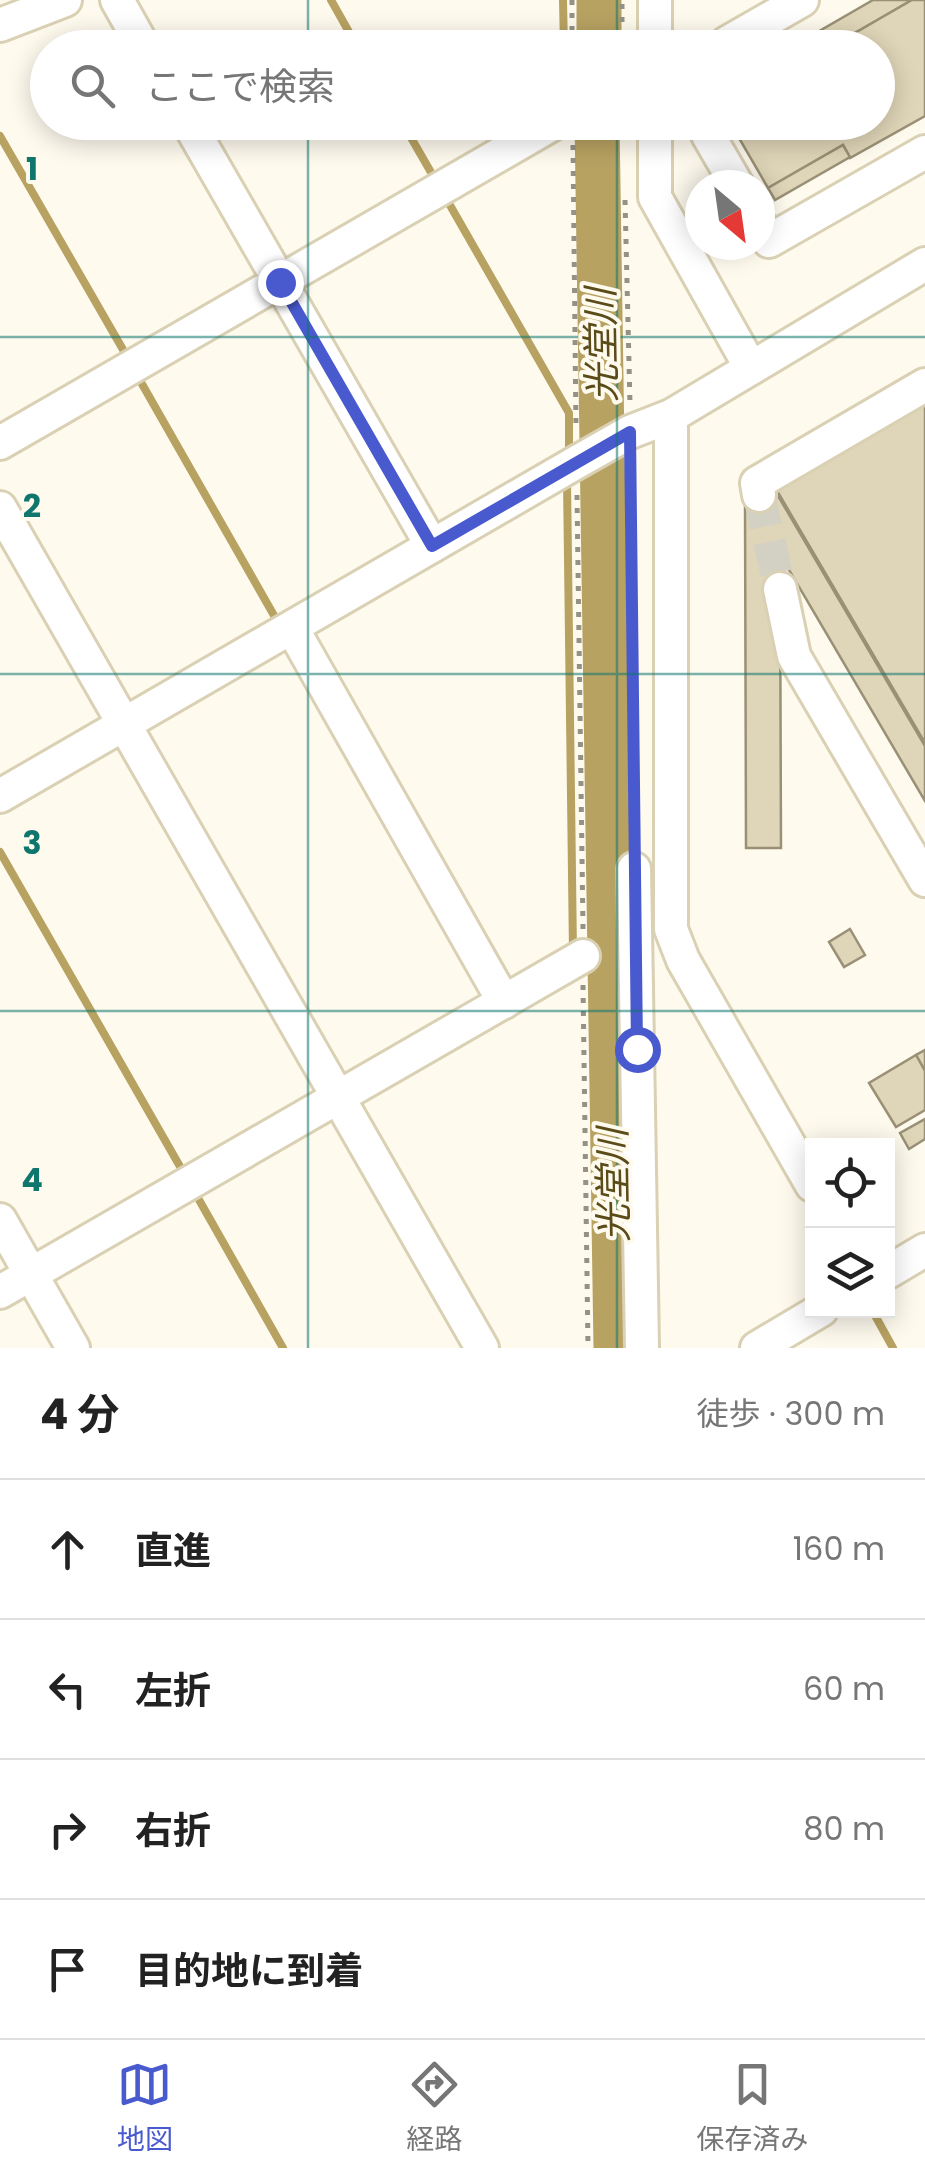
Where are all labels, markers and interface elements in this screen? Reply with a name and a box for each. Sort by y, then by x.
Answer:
search box [30,30,895,140]
icon: search [65,58,120,113]
text: ここで検索 [145,60,335,113]
text: 1 [26,146,38,191]
north arrow [685,170,775,260]
route end [258,260,304,306]
water label: 光堂川 [573,284,628,402]
text: 2 [23,483,41,528]
text: 3 [22,820,42,865]
route start [615,1027,661,1073]
water label: 光堂川 [585,1124,640,1242]
map controls [805,1138,895,1318]
button: locate [805,1138,895,1228]
text: 4 [21,1157,43,1202]
button: layers [805,1228,895,1318]
text: 4 分 [40,1385,119,1444]
text: 徒歩 · 300 m [697,1391,885,1436]
icon: ahead [40,1522,95,1577]
text: 直進 [135,1524,211,1577]
text: 160 m [793,1526,885,1571]
icon: left [40,1662,95,1717]
text: 左折 [135,1664,211,1717]
text: 60 m [803,1666,885,1711]
icon: right [40,1802,95,1857]
text: 右折 [135,1804,211,1857]
text: 80 m [803,1806,885,1851]
icon: arrive [40,1942,95,1997]
text: 目的地に到着 [135,1944,363,1997]
tab: 地図 [117,2057,173,2161]
tab: 経路 [406,2057,462,2161]
tab: 保存済み [696,2057,808,2161]

